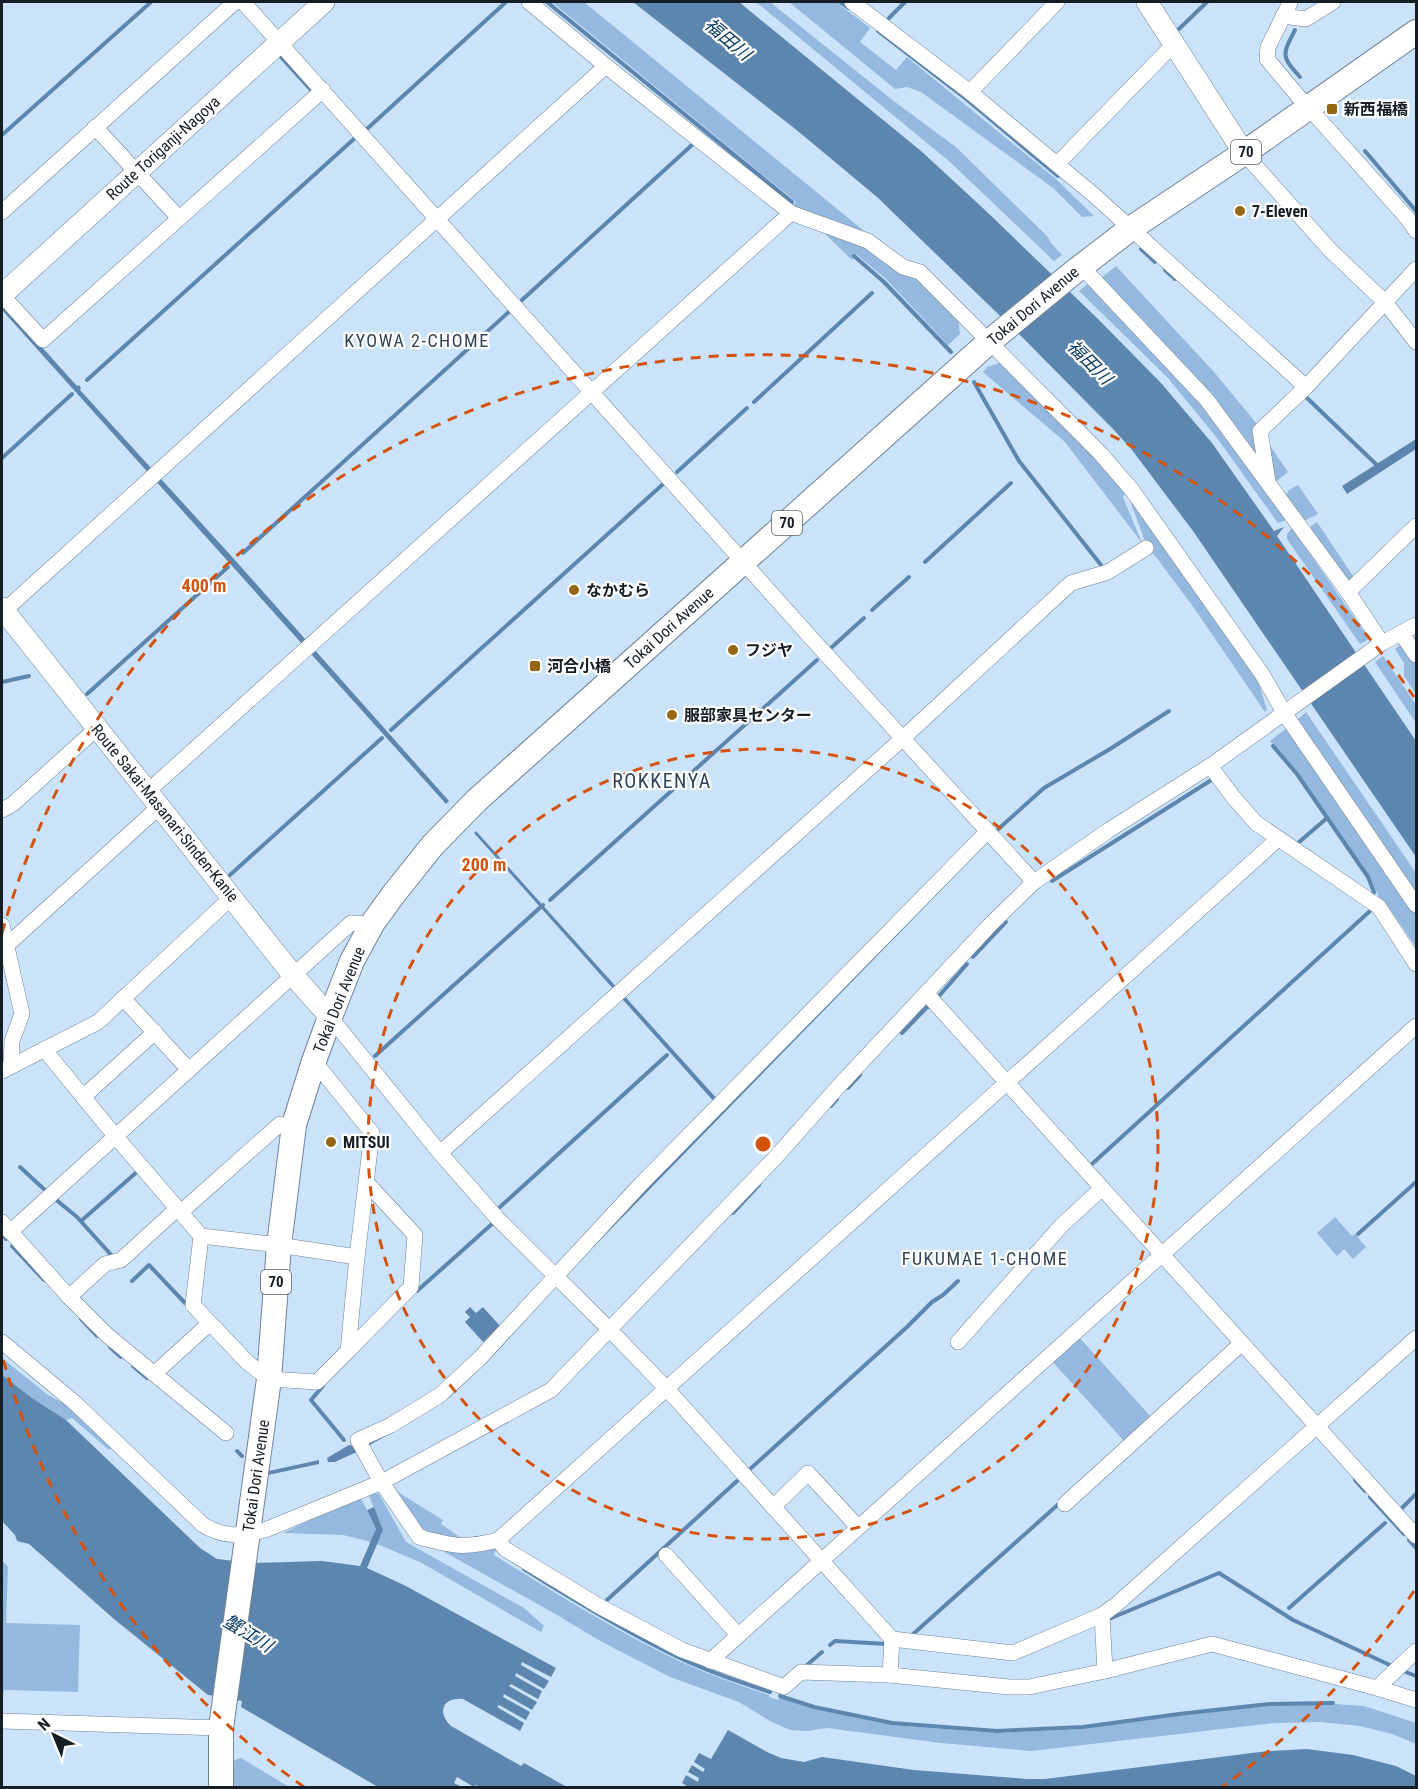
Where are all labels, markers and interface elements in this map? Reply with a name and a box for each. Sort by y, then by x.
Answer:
water label: 福田川 [701,14,757,66]
street label: Route Toriganji-Nagoya [102,92,224,204]
place label: 新西福橋 [1344,100,1408,119]
marker: 新西福橋 [1325,102,1339,116]
road number: 70 [1231,140,1261,164]
place label: 7-Eleven [1252,202,1308,221]
marker: 7-Eleven [1233,204,1247,218]
street label: Tokai Dori Avenue [984,262,1082,350]
district label: KYOWA 2-CHOME [344,330,490,351]
water label: 福田川 [1063,335,1118,390]
road number: 70 [772,511,802,535]
text: 400 m [182,575,226,596]
place label: なかむら [586,581,650,600]
marker: なかむら [567,583,581,597]
street label: Tokai Dori Avenue [621,583,717,673]
place label: フジヤ [745,641,793,660]
marker: フジヤ [726,643,740,657]
place label: 河合小橋 [547,657,611,676]
marker: 河合小橋 [528,659,542,673]
place label: 服部家具センター [684,706,812,725]
marker: 服部家具センター [665,708,679,722]
street label: Route Sakai-Masanari-Sinden-Kanie [87,720,243,906]
district label: ROKKENYA [612,769,712,793]
text: 200 m [462,854,506,875]
street label: Tokai Dori Avenue [309,944,369,1056]
place label: MITSUI [343,1133,390,1152]
centre of rings [753,1134,773,1154]
marker: MITSUI [324,1135,338,1149]
district label: FUKUMAE 1-CHOME [902,1248,1068,1269]
road number: 70 [261,1270,291,1294]
street label: Tokai Dori Avenue [239,1419,273,1533]
water label: 蟹江川 [220,1610,278,1657]
north arrow [24,1705,84,1765]
text: N [34,1714,54,1735]

